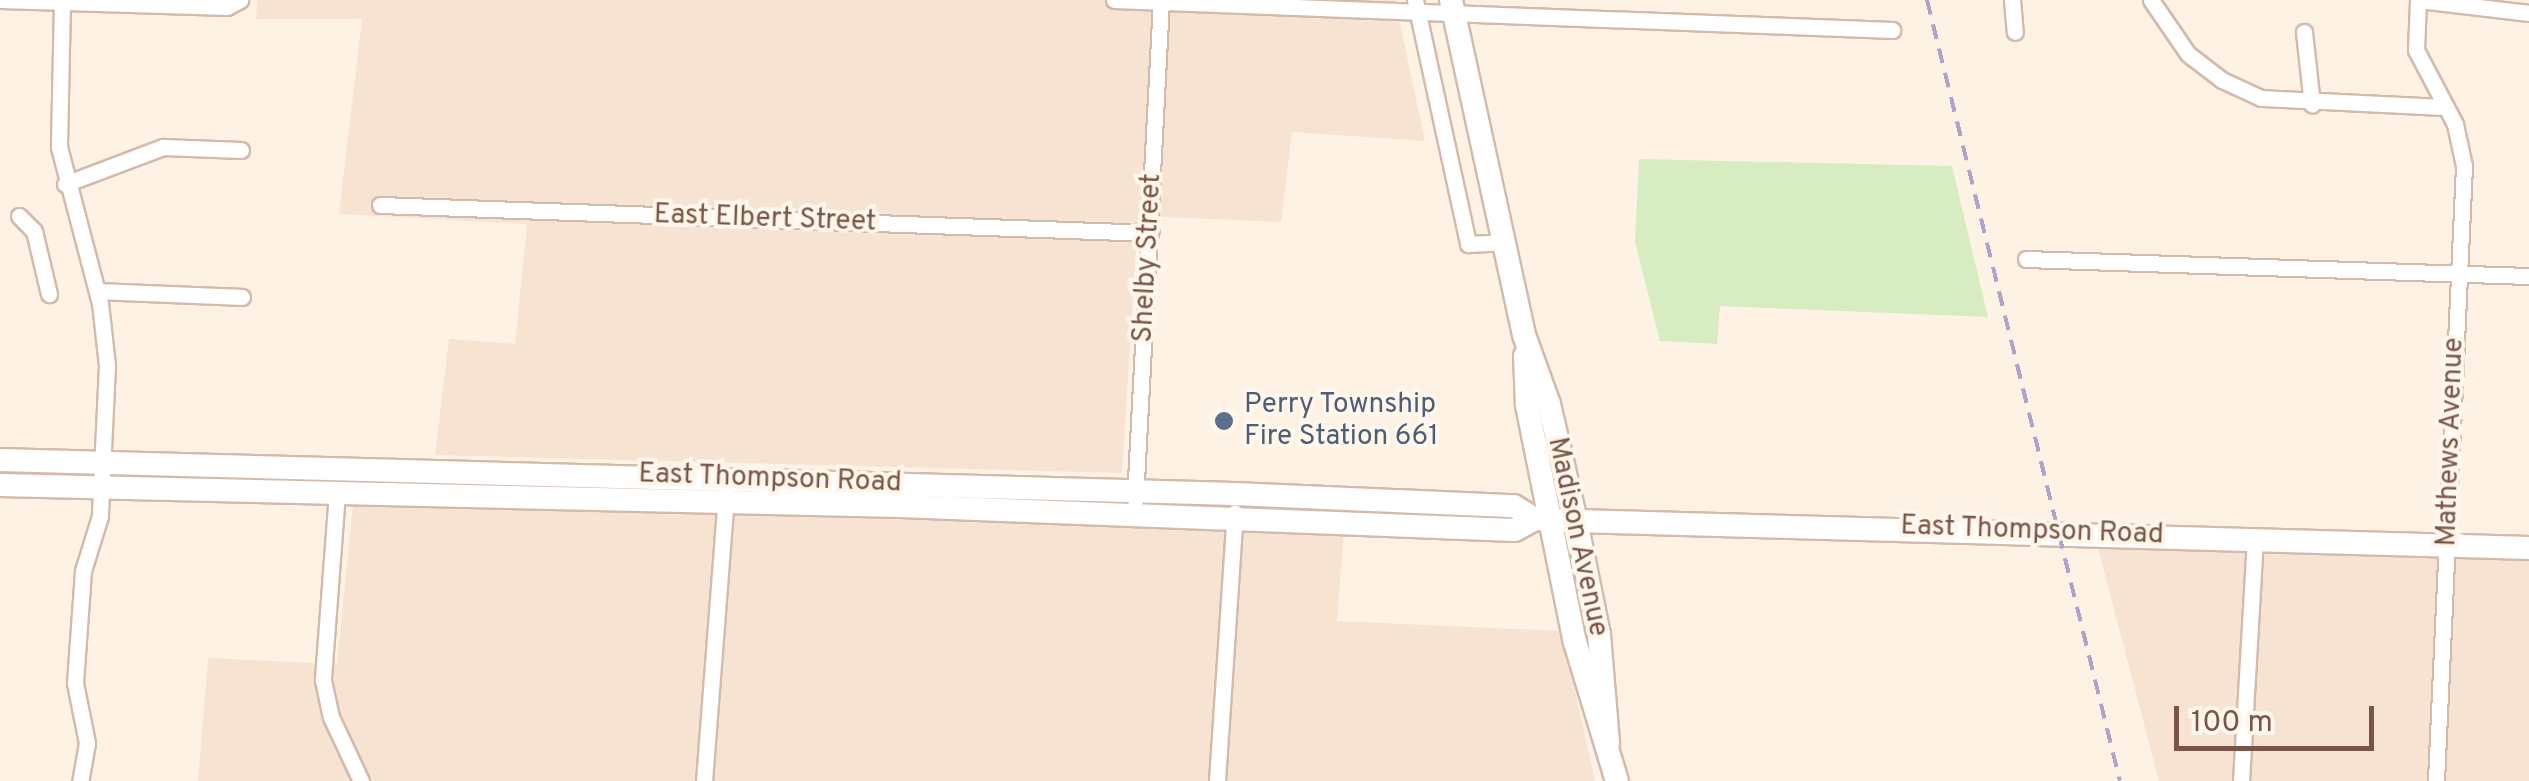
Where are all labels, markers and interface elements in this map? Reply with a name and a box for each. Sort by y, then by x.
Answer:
street label: Shelby Street [1127,173,1169,343]
street label: East Elbert Street [653,198,877,240]
street label: Mathews Avenue [2431,336,2471,548]
place label: Perry Township Fire Station 661 [1244,388,1439,454]
marker: Perry Township Fire Station 661 [1213,410,1235,432]
street label: Madison Avenue [1539,434,1615,640]
street label: East Thompson Road [637,458,903,500]
street label: East Thompson Road [1899,510,2165,552]
scale bar [2179,686,2379,748]
text: 100 m [2191,705,2273,742]

